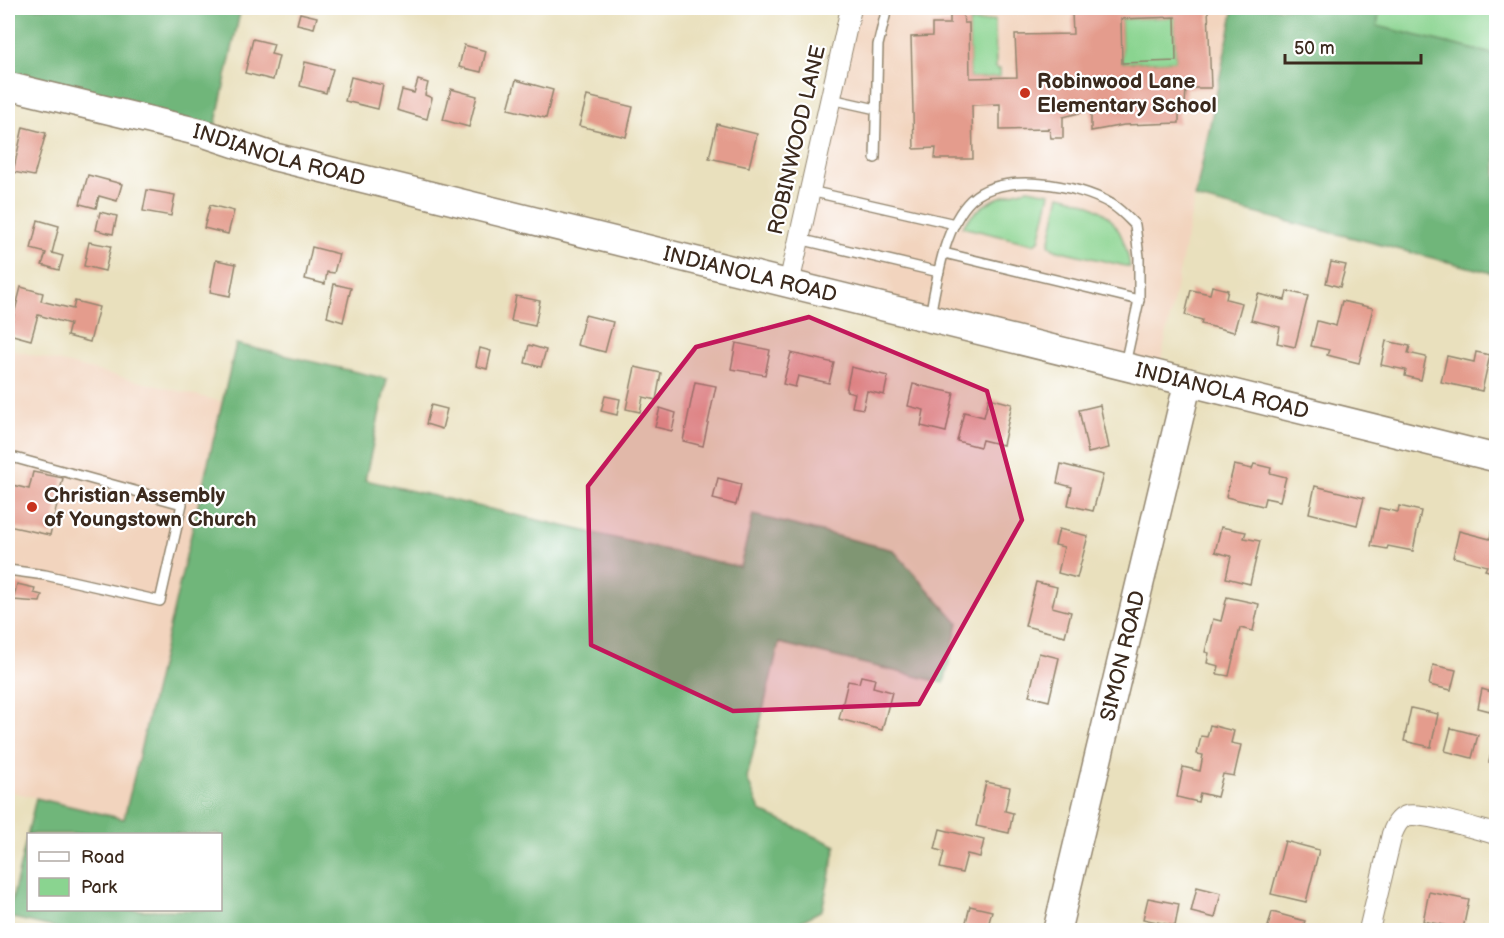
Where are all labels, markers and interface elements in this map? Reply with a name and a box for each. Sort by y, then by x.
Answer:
scale bar [1285,27,1422,65]
text: 50 m [1294,38,1335,59]
street label: ROBINWOOD LANE [763,43,831,237]
place label: Robinwood Lane Elementary School [1037,69,1217,118]
marker: Robinwood Lane Elementary School [1018,86,1032,100]
street label: INDIANOLA ROAD [191,119,368,191]
street label: INDIANOLA ROAD [661,241,840,308]
street label: INDIANOLA ROAD [1133,357,1312,424]
place label: Christian Assembly of Youngstown Church [44,483,257,532]
marker: Christian Assembly of Youngstown Church [25,500,39,514]
street label: SIMON ROAD [1095,588,1150,723]
legend [27,833,222,911]
text: Road [81,847,125,868]
text: Park [81,877,117,898]

